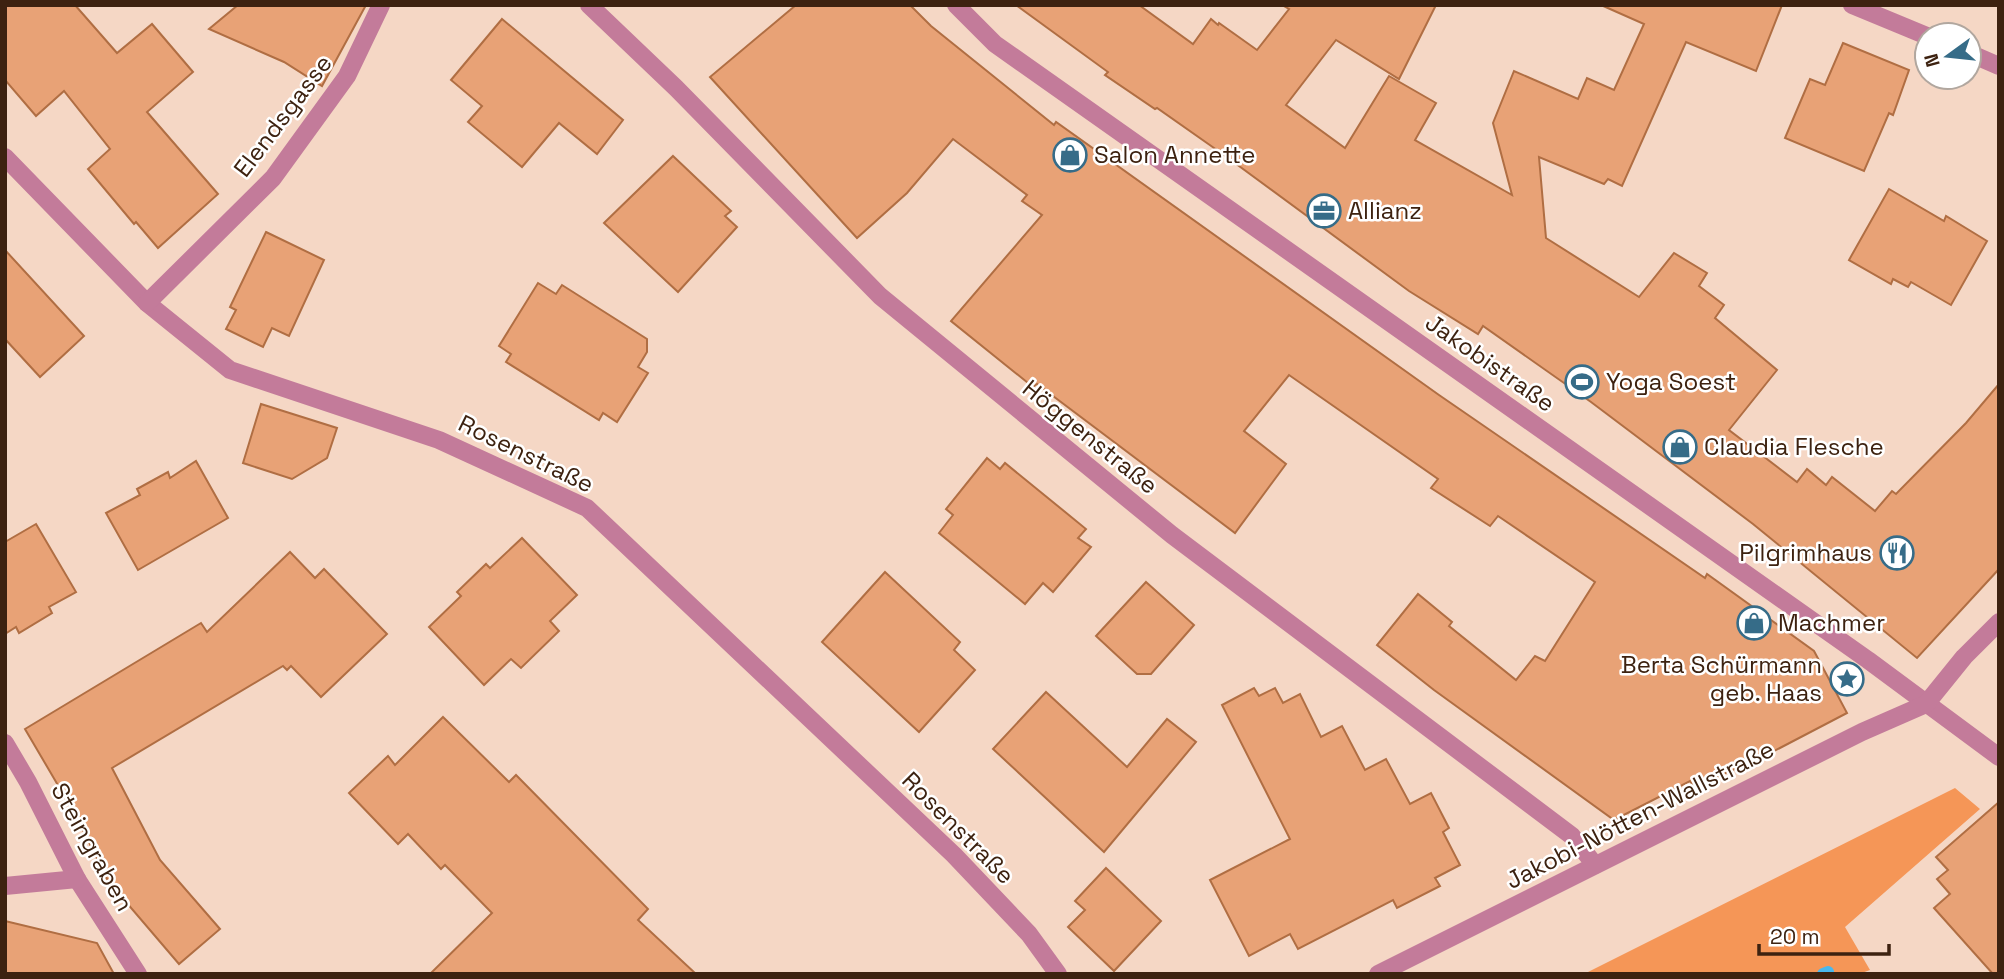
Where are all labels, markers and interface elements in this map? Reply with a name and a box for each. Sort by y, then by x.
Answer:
north arrow [1913,21,1983,91]
street label: Elendsgasse [227,48,339,183]
text: N [1918,51,1946,70]
shop icon: Salon Annette [1051,136,1089,174]
place label: Salon Annette [1094,139,1256,170]
office icon: Allianz [1305,192,1343,230]
place label: Allianz [1348,195,1422,226]
street label: Jakobistraße [1420,307,1561,419]
sports icon: Yoga Soest [1563,363,1601,401]
place label: Yoga Soest [1606,366,1736,397]
street label: Höggenstraße [1016,373,1164,501]
street label: Rosenstraße [454,407,599,500]
shop icon: Claudia Flesche [1661,428,1699,466]
place label: Claudia Flesche [1704,431,1884,462]
restaurant icon: Pilgrimhaus [1878,534,1916,572]
place label: Pilgrimhaus [1739,537,1872,568]
shop icon: Machmer [1735,604,1773,642]
place label: Machmer [1778,607,1885,638]
place label: Berta Schürmann geb. Haas [1621,649,1822,708]
place icon: Berta Schürmann geb. Haas [1828,660,1866,698]
street label: Jakobi-Nötten-Wallstraße [1500,733,1779,896]
street label: Rosenstraße [896,765,1021,890]
street label: Steingraben [44,777,141,917]
scale bar [1759,912,1888,956]
text: 20 m [1770,923,1820,950]

